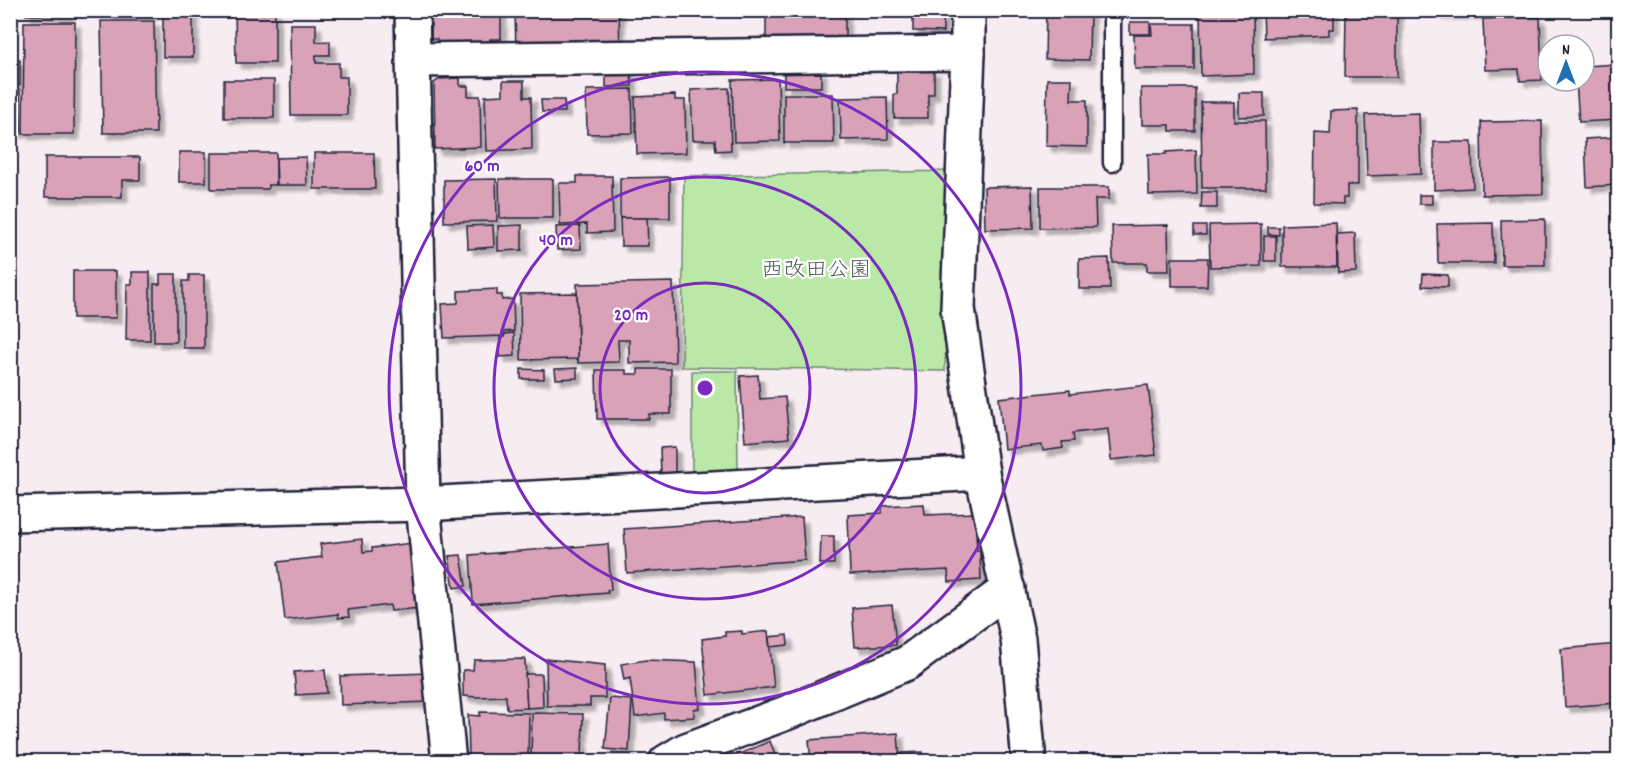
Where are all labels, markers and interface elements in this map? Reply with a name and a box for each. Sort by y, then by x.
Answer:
north arrow [1536,33,1596,93]
text: N [1562,39,1570,62]
text: 60 m [464,155,500,180]
text: 40 m [539,229,573,254]
park label: 西改田公園 [761,256,871,287]
text: 20 m [614,304,648,329]
centre of rings [695,378,715,398]

